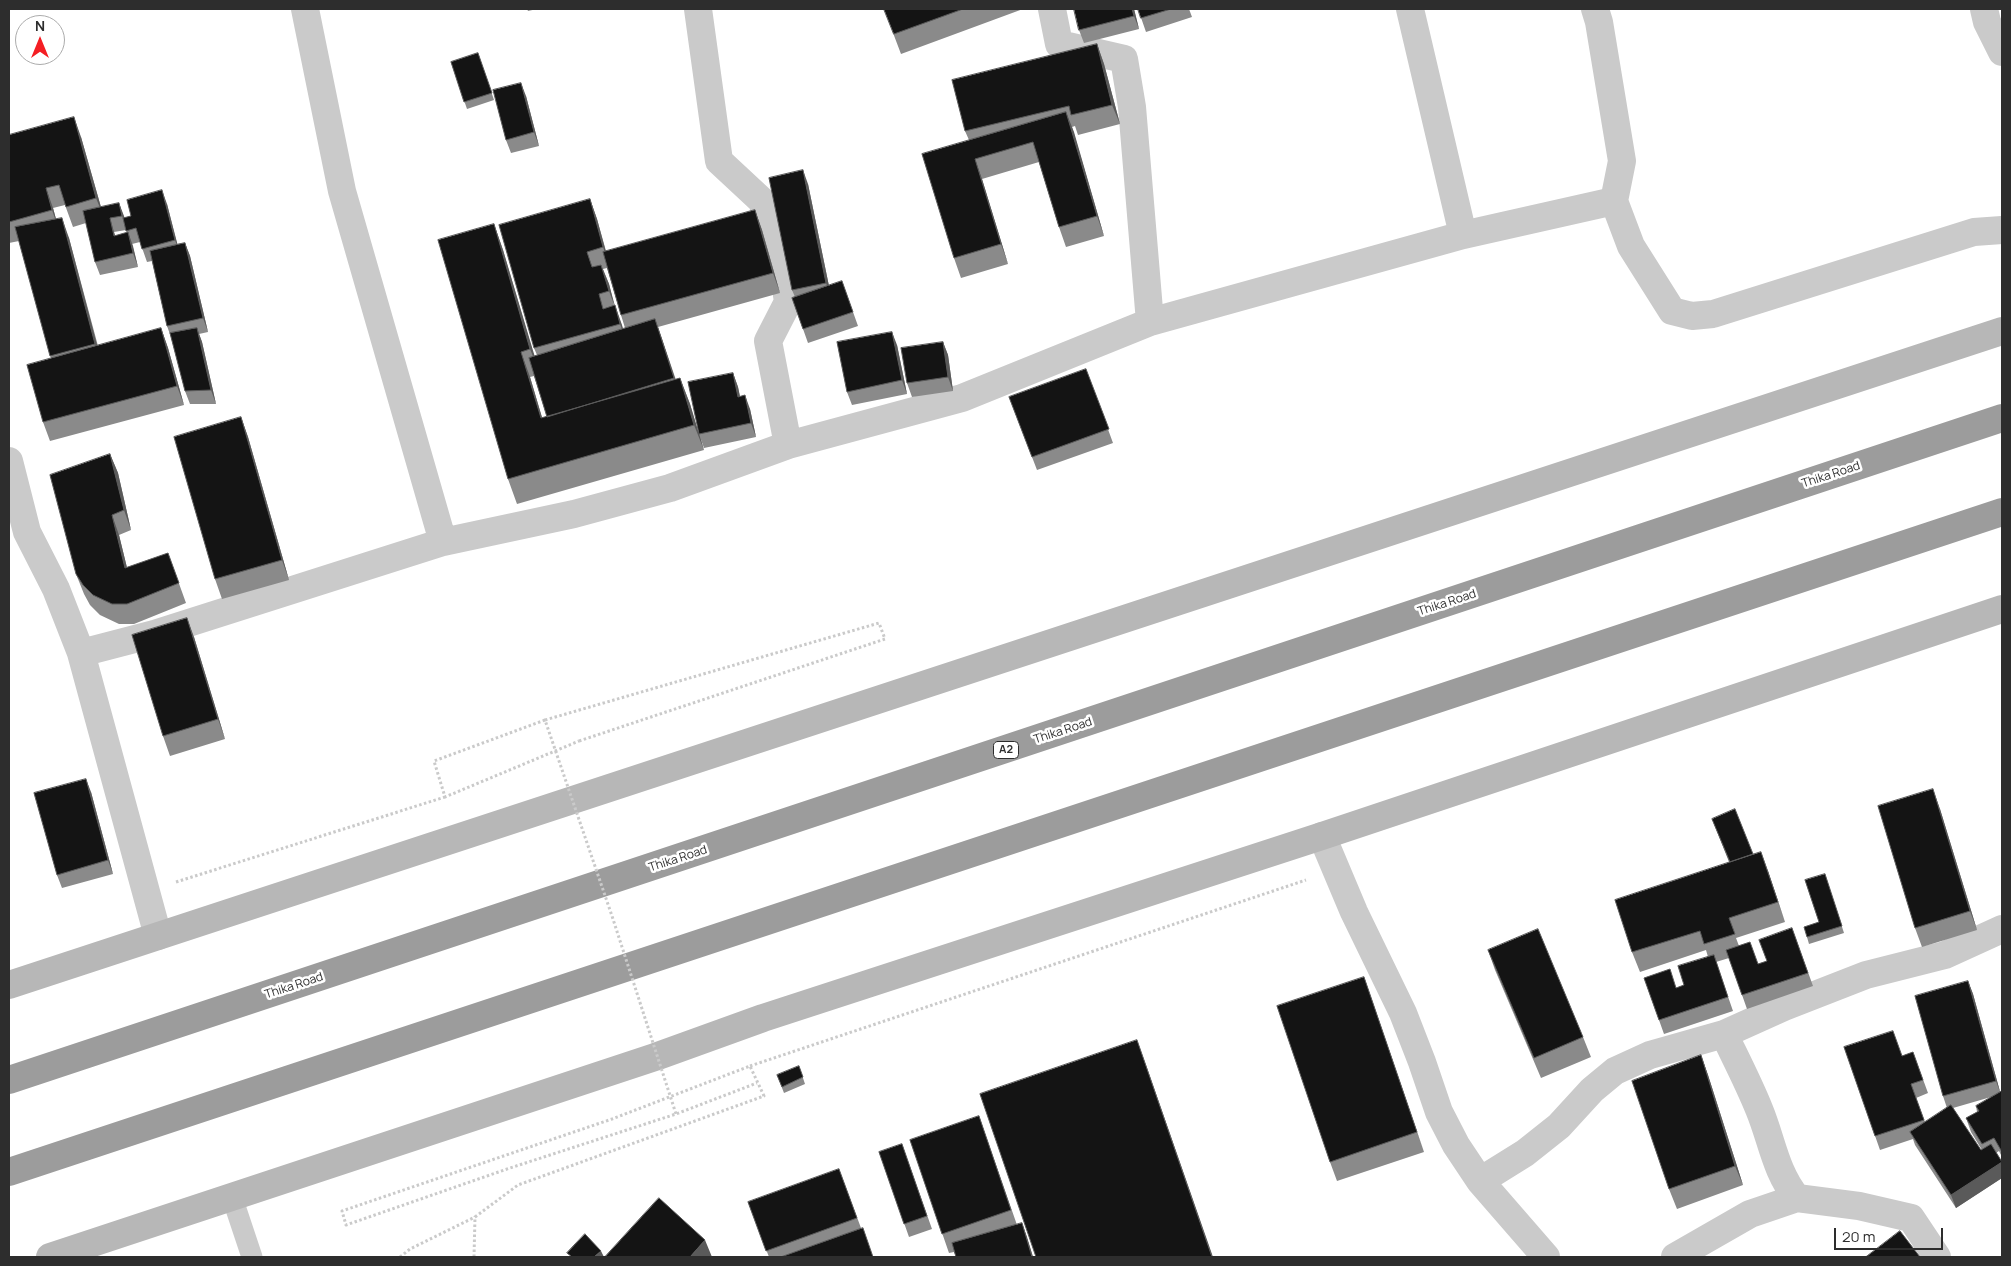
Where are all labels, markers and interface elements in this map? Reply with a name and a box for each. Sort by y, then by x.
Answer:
north arrow [15,15,65,65]
text: N [35,16,45,35]
street label: Thika Road [1800,459,1862,491]
street label: Thika Road [1416,587,1478,619]
street label: Thika Road [1032,715,1094,747]
road number: A2 [994,742,1018,758]
street label: Thika Road [647,843,709,875]
street label: Thika Road [263,970,325,1002]
scale bar [1836,1218,1945,1250]
text: 20 m [1842,1226,1875,1247]

